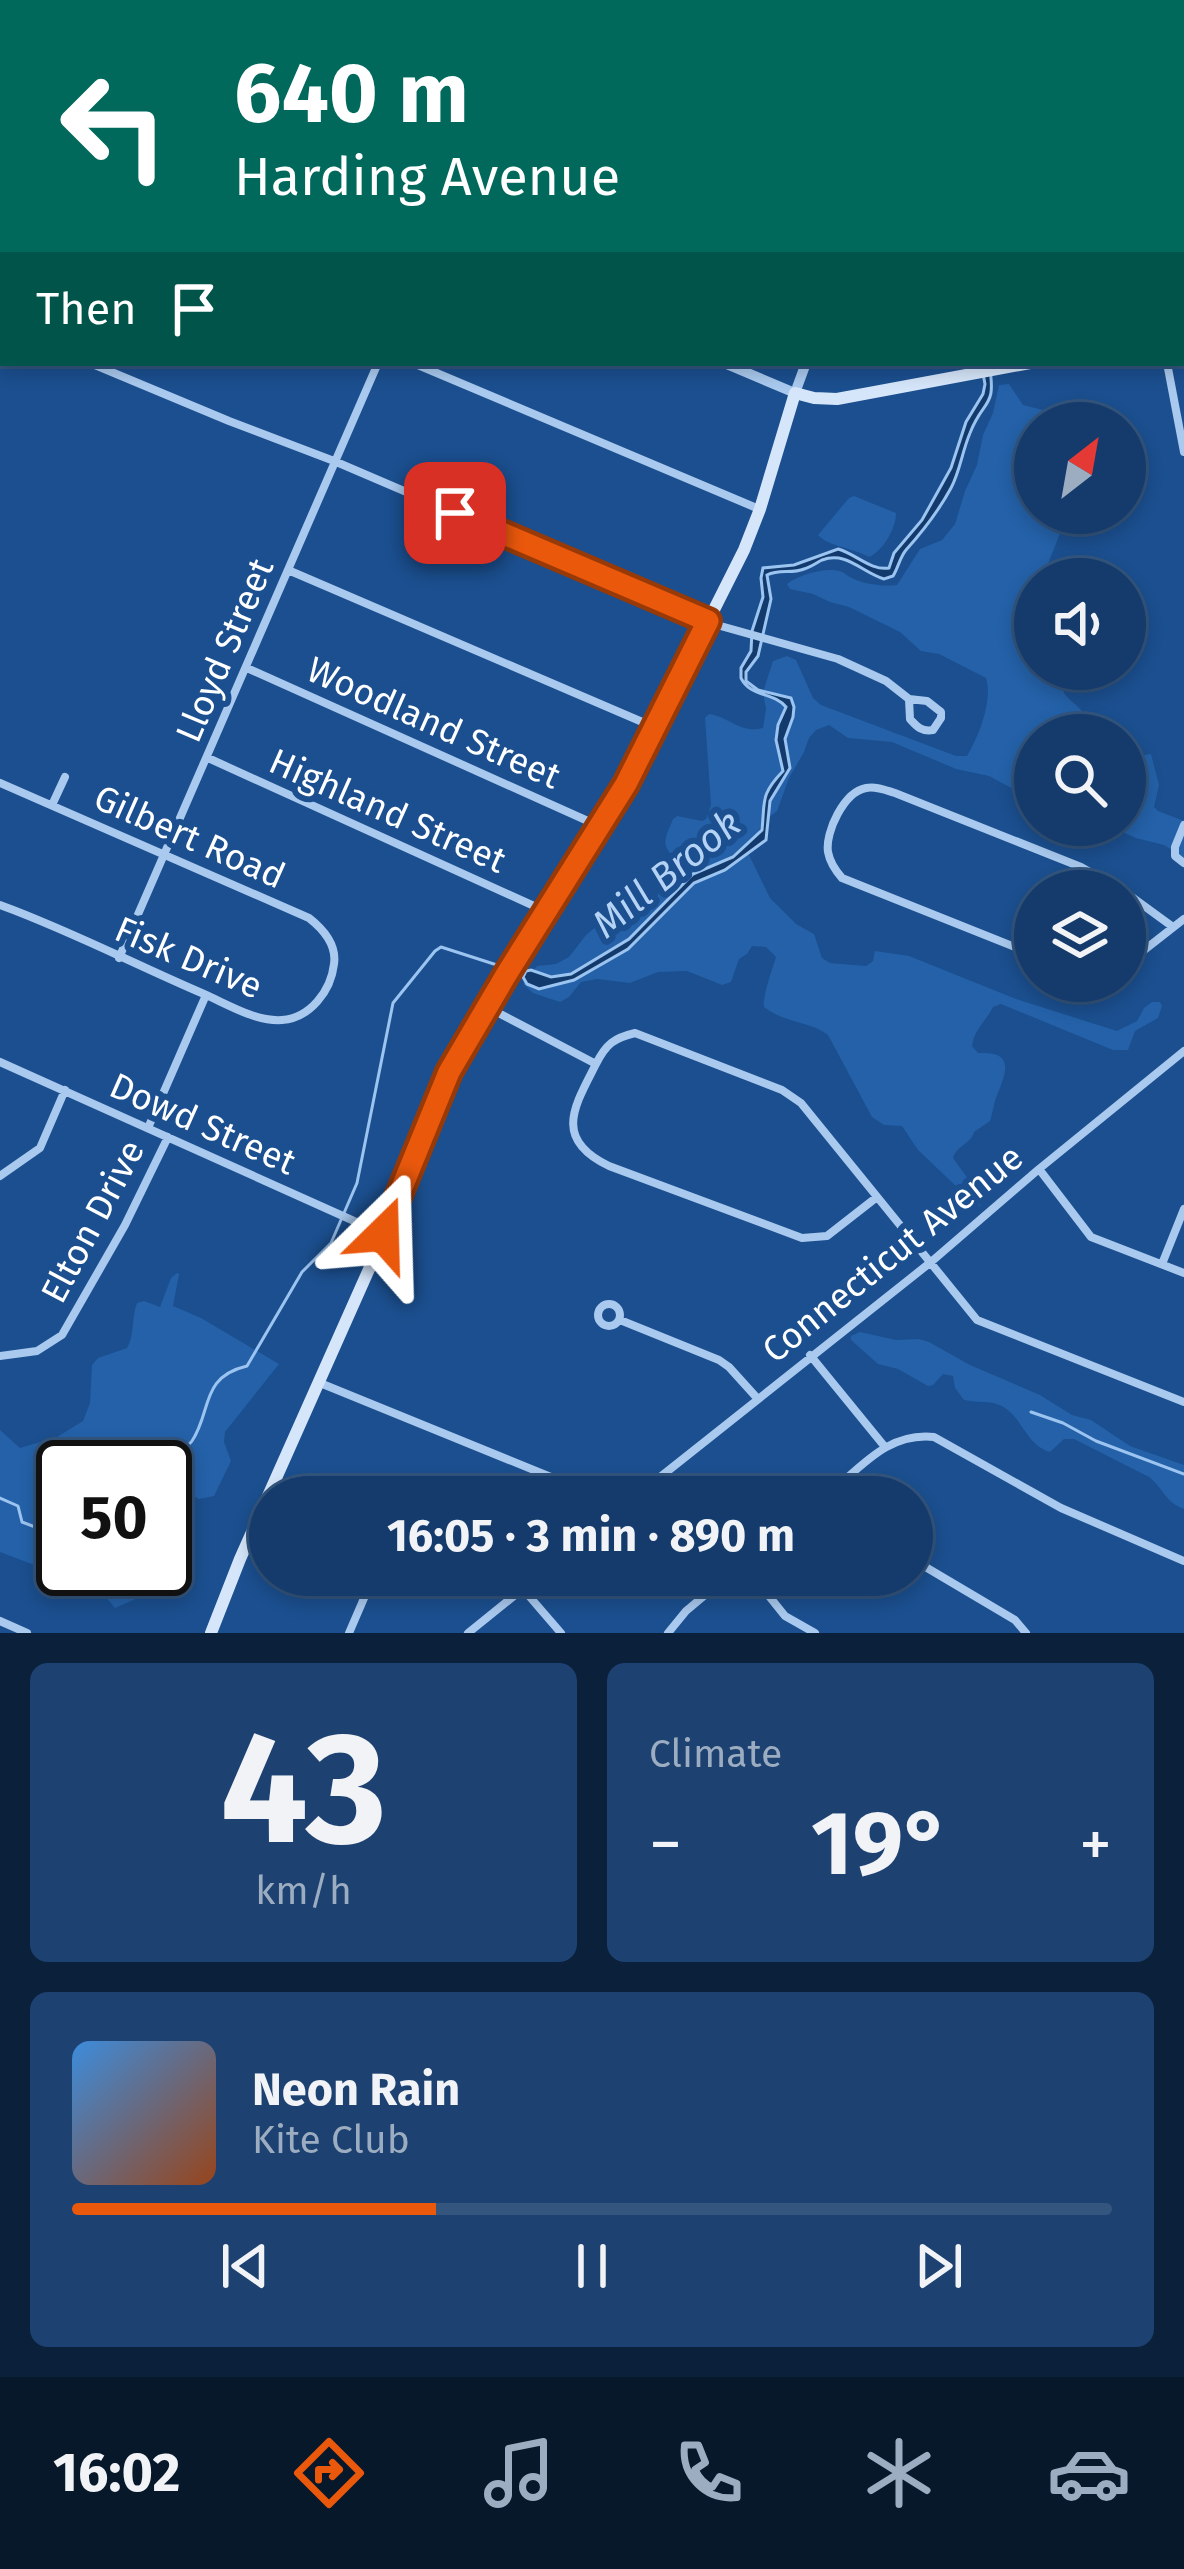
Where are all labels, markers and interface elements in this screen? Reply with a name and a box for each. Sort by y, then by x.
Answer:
text: 640 m [234,43,469,144]
icon: left [36,48,192,204]
text: Harding Avenue [234,145,620,209]
icon: arrive [161,276,227,342]
text: Then [36,282,137,336]
north arrow [1014,402,1146,534]
map controls [1014,402,1146,1002]
pin [404,462,506,564]
icon: arrive [422,480,488,546]
street label: Lloyd Street [167,552,283,749]
button: sound [1014,558,1146,690]
street label: Woodland Street [300,647,567,798]
button: search [1014,714,1146,846]
street label: Highland Street [263,739,513,883]
street label: Gilbert Road [88,775,292,898]
water label: Mill Brook [583,800,750,947]
button: layers [1014,870,1146,1002]
street label: Fisk Drive [108,907,269,1009]
street label: Dowd Street [103,1063,302,1184]
street label: Elton Drive [32,1133,154,1310]
street label: Connecticut Avenue [753,1135,1032,1372]
position arrow [320,1171,446,1297]
speed limit sign: 50 [36,1440,192,1596]
text: 16:05 · 3 min · 890 m [387,1509,795,1563]
text: 43 [220,1696,387,1883]
text: Climate [649,1731,782,1777]
text: 19° [811,1790,950,1898]
text: − [649,1805,682,1884]
text: + [1079,1805,1112,1884]
text: km/h [255,1868,352,1914]
text: Neon Rain [252,2063,460,2117]
text: Kite Club [252,2117,410,2163]
icon: previous [212,2233,278,2299]
icon: pause [559,2233,625,2299]
icon: next [906,2233,972,2299]
icon: directions [287,2431,371,2515]
icon: music [477,2431,561,2515]
icon: phone [667,2431,751,2515]
icon: climate [857,2431,941,2515]
icon: car [1047,2431,1131,2515]
text: 16:02 [53,2441,180,2505]

